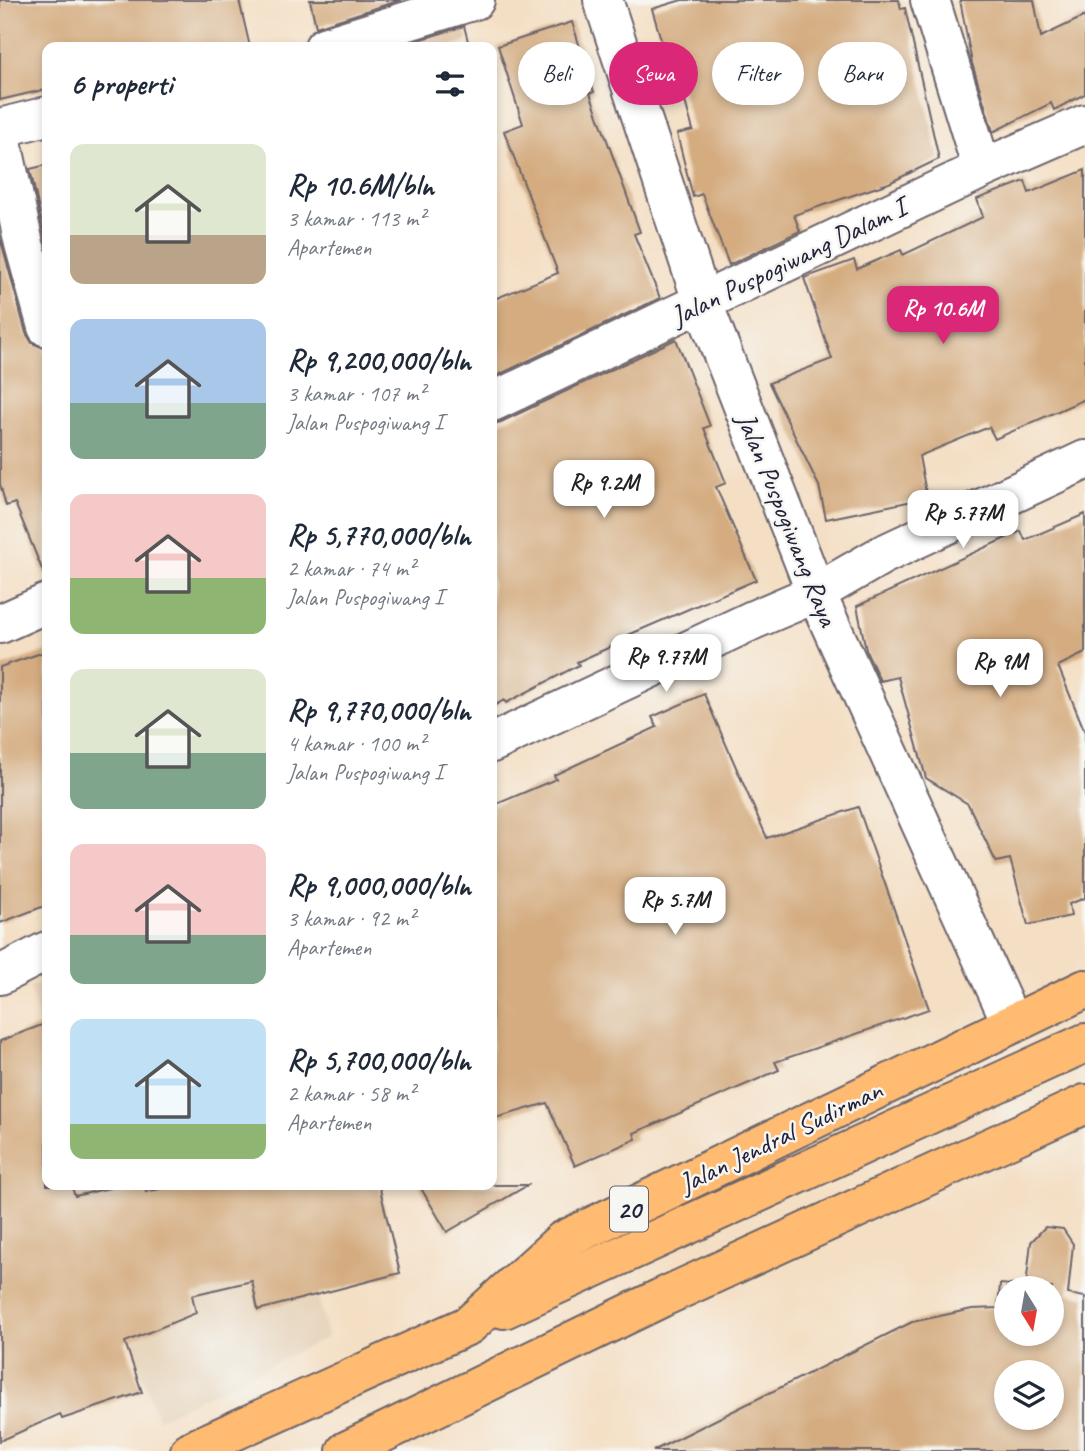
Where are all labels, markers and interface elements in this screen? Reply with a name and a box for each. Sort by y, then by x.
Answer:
chip: Beli [518,42,595,105]
chip: Sewa [609,42,698,105]
chip: Filter [712,42,804,105]
chip: Baru [818,42,907,105]
text: 6 properti [70,65,172,103]
icon: filters [431,65,469,103]
text: Rp 10.6M/bln [287,166,434,204]
icon: home [126,172,210,256]
street label: Jalan Puspogiwang Dalam I [663,187,917,334]
text: 3 kamar · 113 m² [287,204,425,233]
text: Apartemen [287,233,371,262]
pin: Rp 10.6M [871,286,1015,346]
text: Rp 10.6M [903,294,983,323]
text: Rp 9,200,000/bln [287,341,471,379]
icon: home [126,347,210,431]
text: 3 kamar · 107 m² [287,379,425,408]
street label: Jalan Puspogiwang Raya [728,406,847,633]
text: Jalan Puspogiwang I [287,408,443,437]
pin: Rp 9.2M [539,461,669,520]
text: Rp 9.2M [570,468,638,497]
pin: Rp 5.77M [891,490,1035,550]
text: Rp 5.77M [923,498,1003,527]
text: Rp 5,770,000/bln [287,516,471,554]
icon: home [126,522,210,606]
text: 2 kamar · 74 m² [287,554,415,583]
text: Jalan Puspogiwang I [287,583,443,612]
pin: Rp 9.77M [594,634,738,694]
pin: Rp 9M [951,640,1049,699]
text: Rp 9.77M [626,642,706,671]
text: Rp 9M [973,647,1027,676]
text: Rp 9,770,000/bln [287,691,471,729]
icon: home [126,697,210,781]
text: 4 kamar · 100 m² [287,729,425,758]
text: Jalan Puspogiwang I [287,758,443,787]
text: Rp 9,000,000/bln [287,866,471,904]
icon: home [126,872,210,956]
pin: Rp 5.7M [610,878,740,937]
text: Rp 5.7M [641,885,709,914]
text: 3 kamar · 92 m² [287,904,415,933]
text: Apartemen [287,933,371,962]
text: Rp 5,700,000/bln [287,1041,471,1079]
icon: home [126,1047,210,1131]
street label: Jalan Jendral Sudirman [671,1072,889,1202]
text: 2 kamar · 58 m² [287,1079,415,1108]
text: Apartemen [287,1108,371,1137]
road number: 20 [610,1186,648,1232]
north arrow [994,1276,1064,1346]
map controls [994,1276,1064,1430]
button: layers [994,1360,1064,1430]

